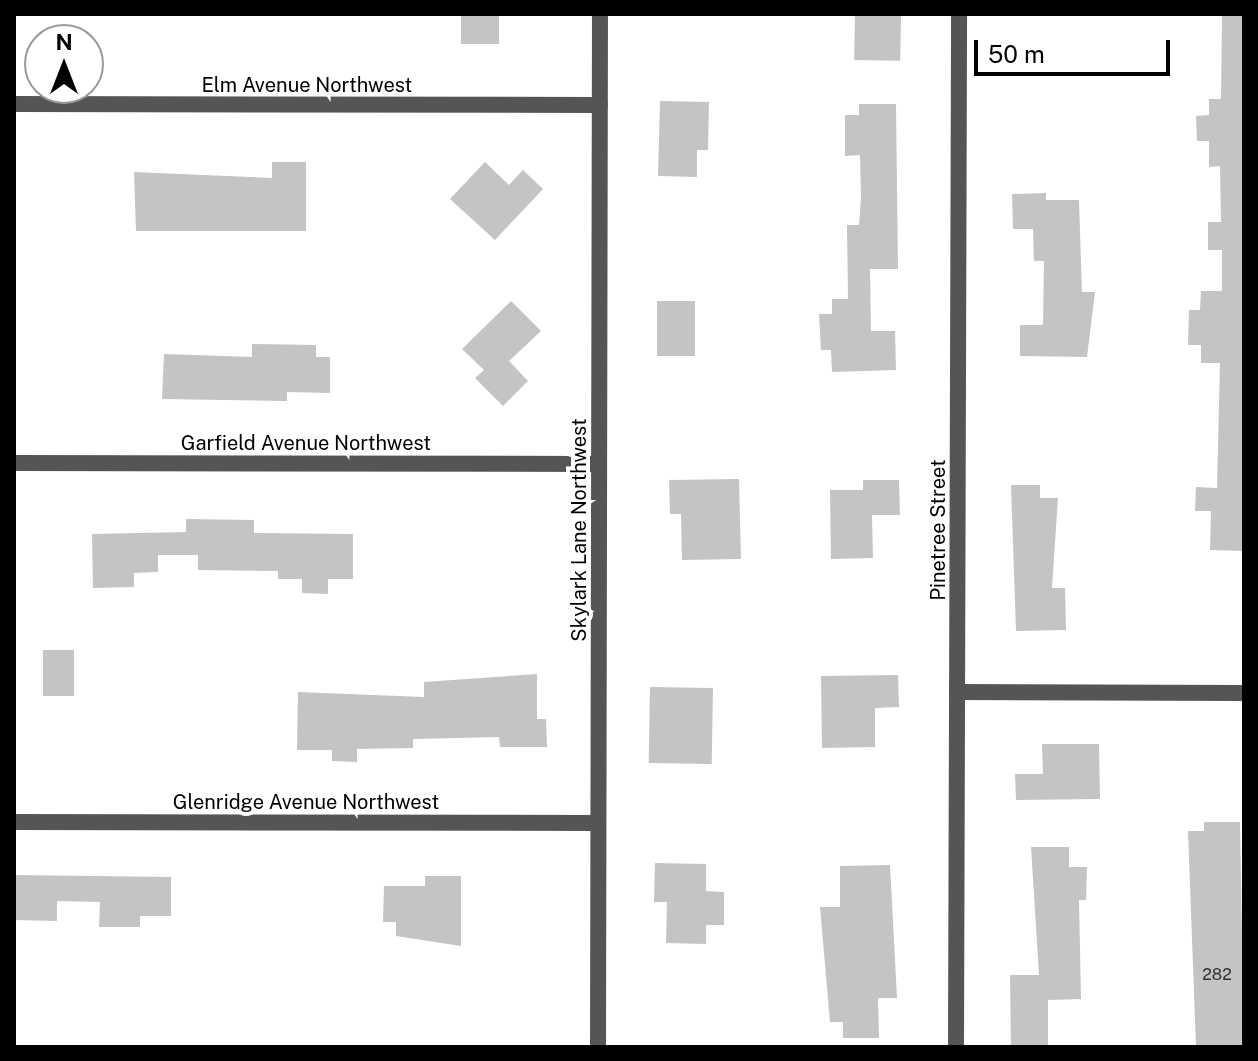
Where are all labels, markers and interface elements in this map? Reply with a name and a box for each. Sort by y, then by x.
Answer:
north arrow [24,24,104,104]
scale bar [978,24,1174,74]
text: N [55,29,73,55]
text: 50 m [988,40,1045,68]
street label: Elm Avenue Northwest [202,73,412,97]
street label: Skylark Lane Northwest [567,418,591,642]
street label: Garfield Avenue Northwest [181,431,431,455]
street label: Pinetree Street [926,459,950,601]
street label: Glenridge Avenue Northwest [173,790,439,814]
house number: 282 [1202,965,1232,985]

